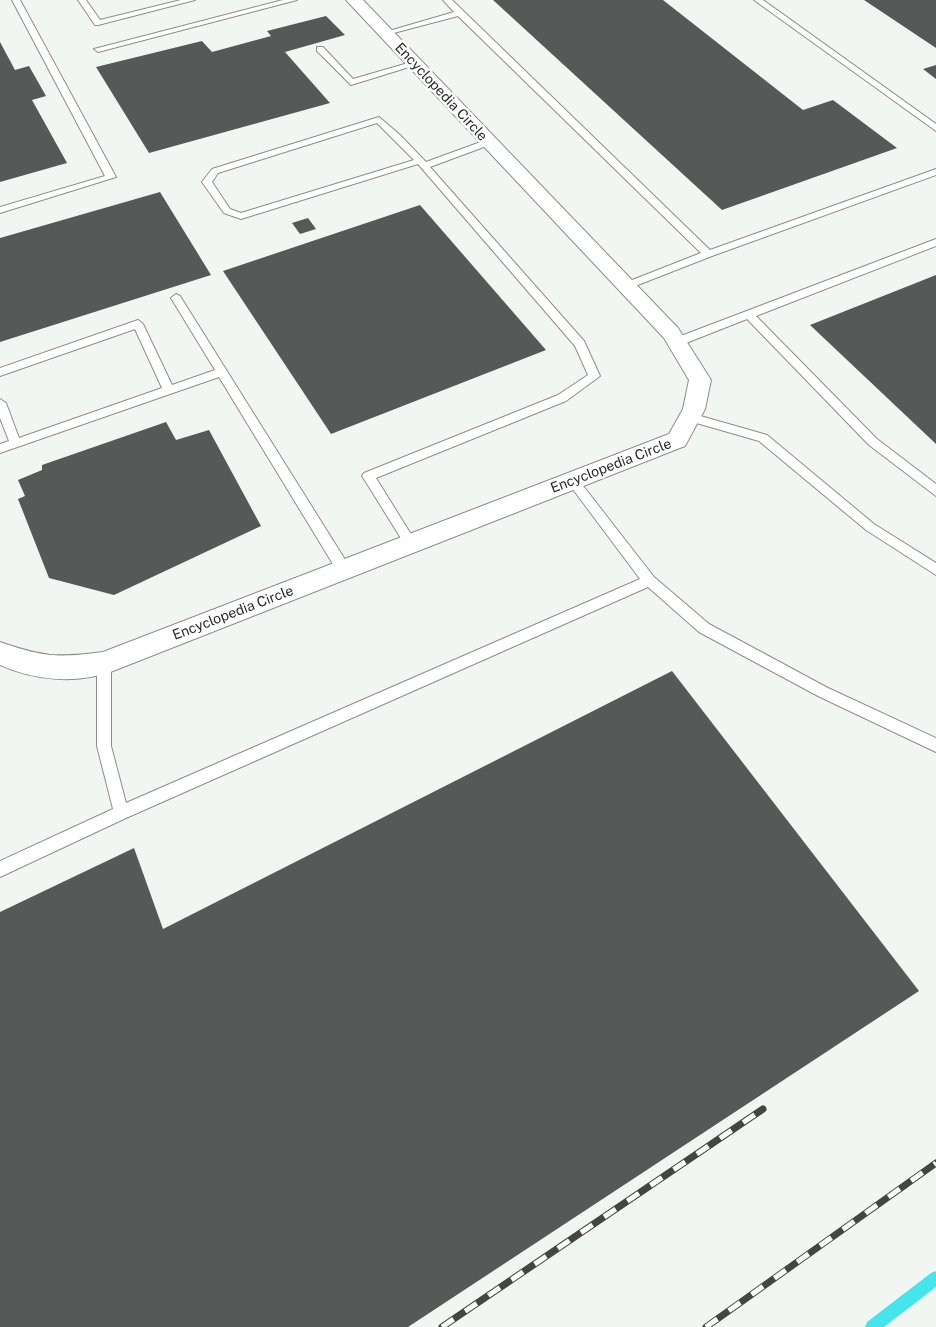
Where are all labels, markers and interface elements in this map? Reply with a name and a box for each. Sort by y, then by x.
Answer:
street label: Encyclopedia Circle [391,39,491,145]
street label: Encyclopedia Circle [548,435,674,497]
street label: Encyclopedia Circle [170,582,296,644]

